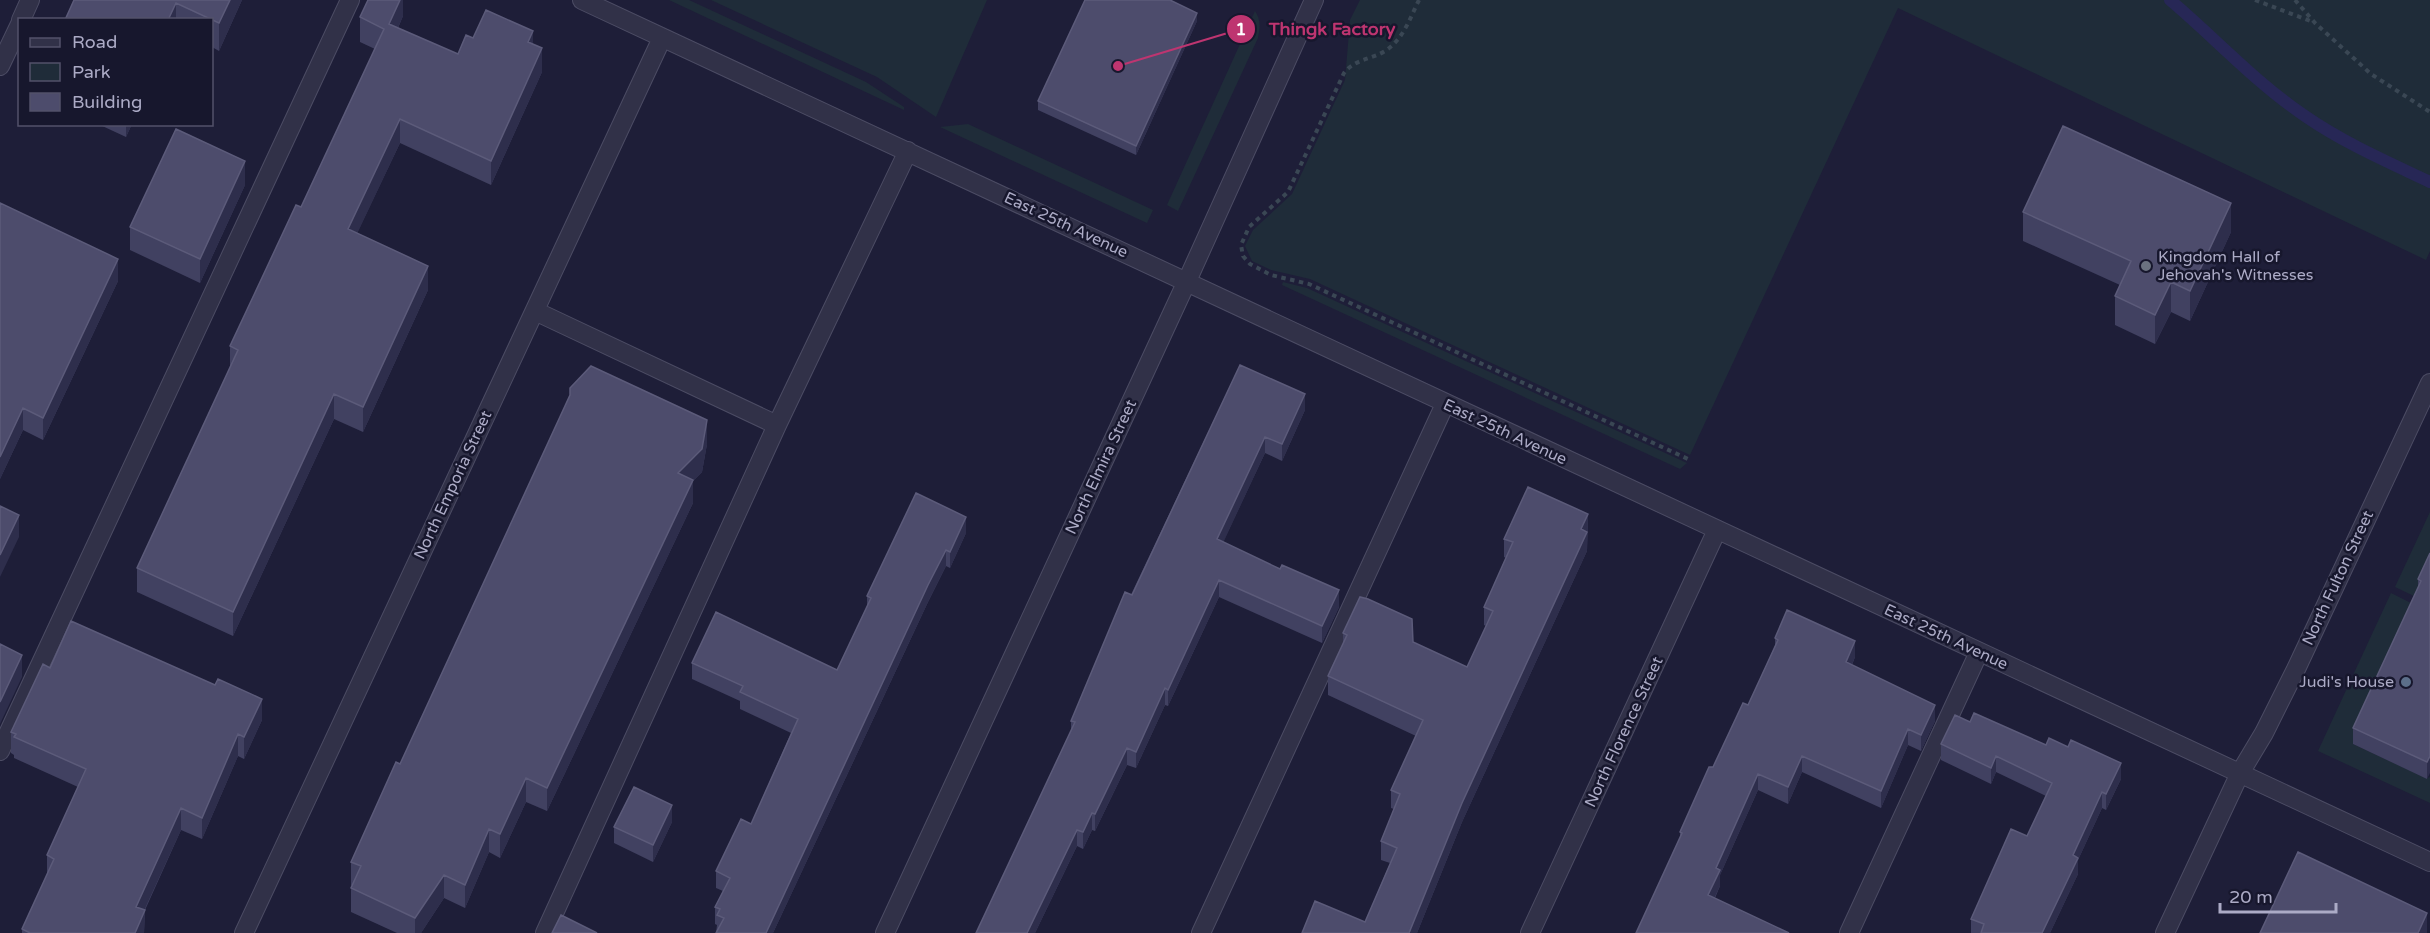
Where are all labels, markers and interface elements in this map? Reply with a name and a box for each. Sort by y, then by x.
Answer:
callout: Thingk Factory [1226,11,1407,47]
legend [18,18,213,126]
text: 1 [1235,18,1247,40]
text: Thingk Factory [1268,18,1396,40]
text: Road [72,31,117,53]
text: Park [72,61,111,83]
text: Building [72,91,142,113]
street label: East 25th Avenue [1001,188,1131,262]
place label: Kingdom Hall of Jehovah's Witnesses [2158,247,2313,285]
marker: Kingdom Hall of Jehovah's Witnesses [2139,259,2153,273]
street label: East 25th Avenue [1440,395,1570,469]
street label: North Elmira Street [1061,396,1141,538]
street label: North Emporia Street [410,407,496,563]
street label: North Fulton Street [2298,507,2378,649]
street label: East 25th Avenue [1881,600,2011,674]
street label: North Florence Street [1580,653,1668,811]
place label: Judi's House [2299,672,2394,692]
marker: Judi's House [2399,675,2413,689]
scale bar [2220,876,2336,914]
text: 20 m [2229,886,2273,908]

